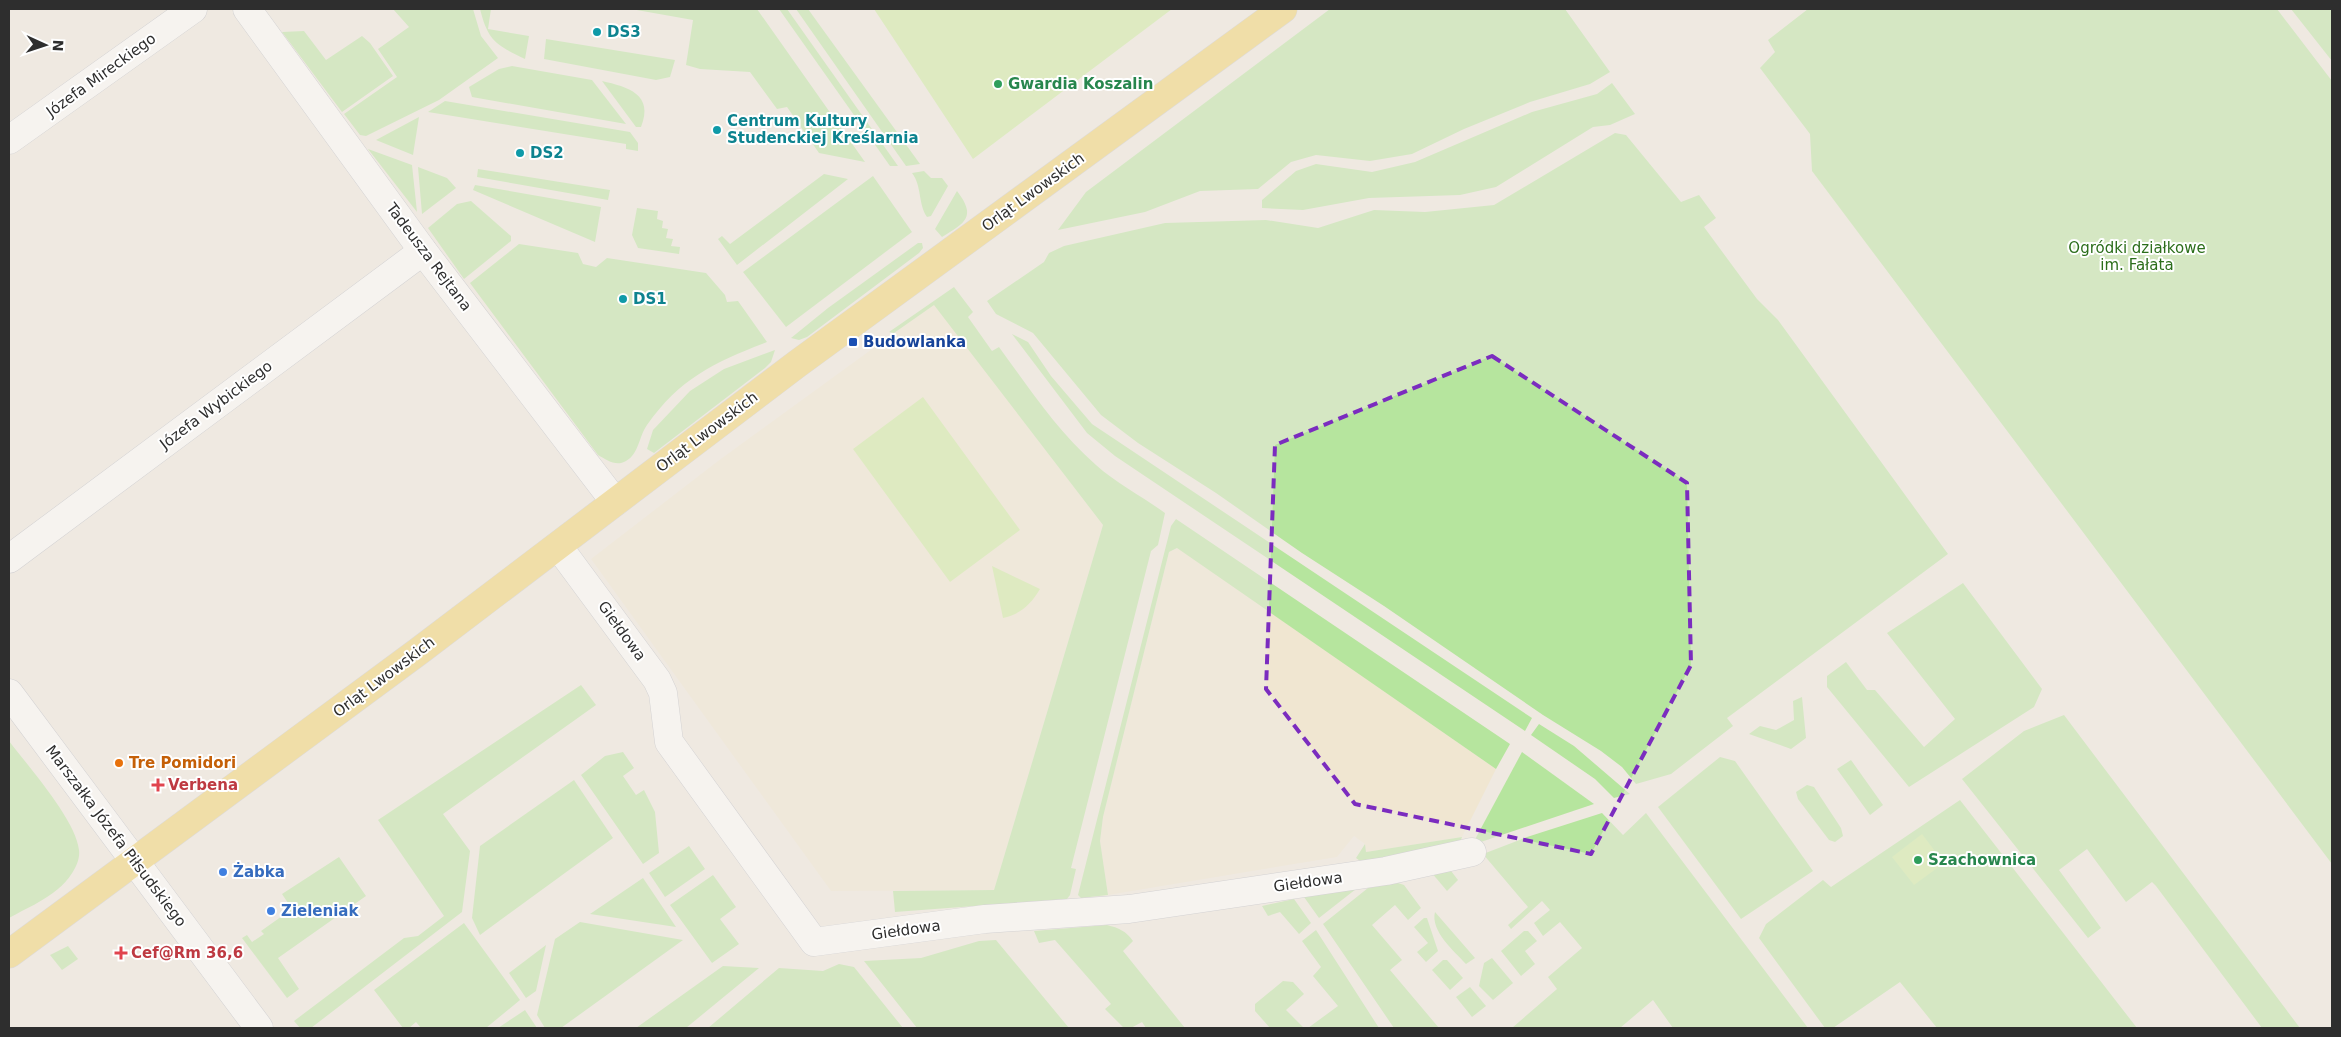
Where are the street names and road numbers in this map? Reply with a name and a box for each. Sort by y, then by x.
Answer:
street label: Józefa Mireckiego [42,29,159,121]
street label: Orląt Lwowskich [978,149,1088,235]
street label: Tadeusza Rejtana [382,199,476,315]
street label: Józefa Wybickiego [155,357,276,454]
street label: Orląt Lwowskich [653,388,761,476]
street label: Giełdowa [594,598,650,664]
street label: Orląt Lwowskich [330,633,438,721]
street label: Marszałka Józefa Piłsudskiego [42,742,190,930]
street label: Giełdowa [1272,868,1344,896]
street label: Giełdowa [870,916,942,944]

